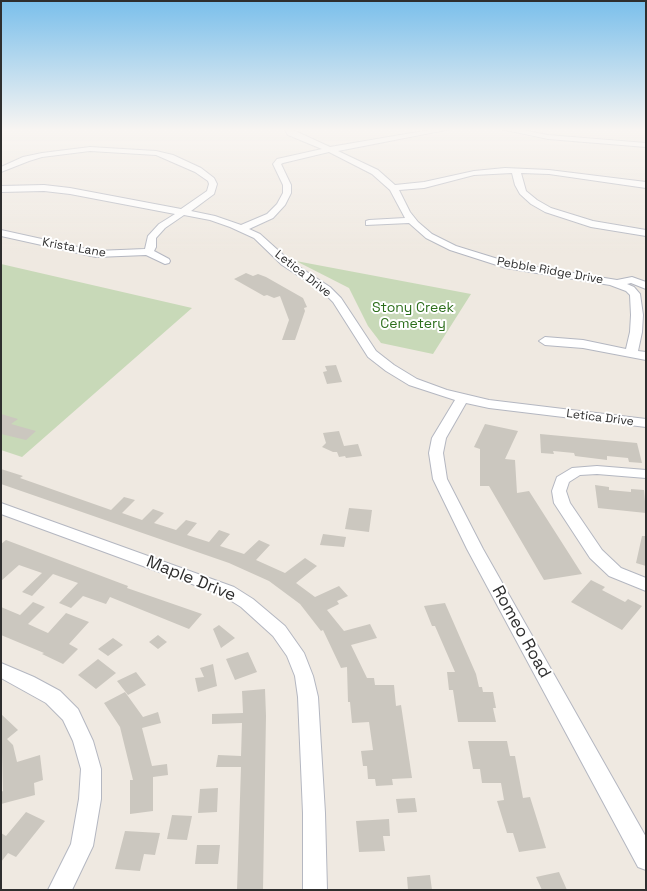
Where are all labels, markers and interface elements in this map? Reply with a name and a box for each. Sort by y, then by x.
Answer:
street label: Krista Lane [41,235,107,261]
street label: Letica Drive [272,247,334,301]
street label: Pebble Ridge Drive [496,255,604,287]
park label: Stony Creek Cemetery [372,300,454,332]
street label: Letica Drive [566,407,634,429]
street label: Maple Drive [143,552,239,606]
street label: Romeo Road [487,582,555,682]

